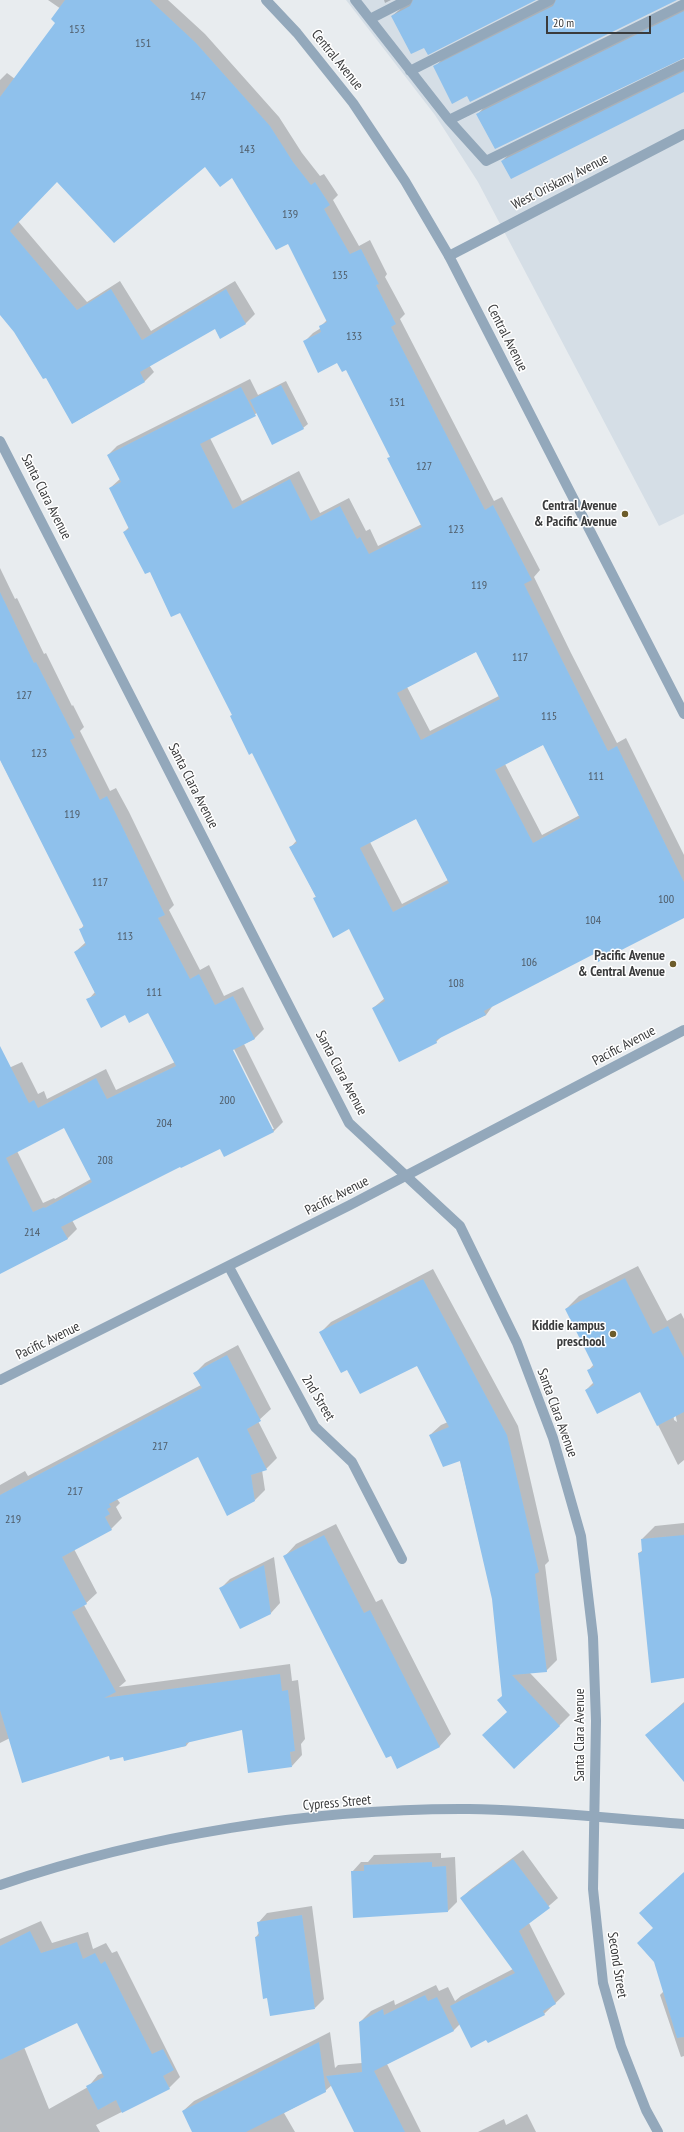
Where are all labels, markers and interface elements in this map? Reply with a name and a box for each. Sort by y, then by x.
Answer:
scale bar [548,8,653,34]
text: 20 m [553,15,574,30]
house number: 153 [69,23,85,37]
street label: Central Avenue [308,26,366,94]
house number: 151 [135,37,151,51]
house number: 147 [190,90,206,104]
house number: 143 [239,143,255,157]
street label: West Oriskany Avenue [509,150,611,214]
house number: 139 [282,208,298,222]
house number: 135 [332,269,348,283]
street label: Central Avenue [483,302,531,374]
house number: 133 [346,330,362,344]
house number: 131 [389,396,405,410]
street label: Santa Clara Avenue [17,452,75,542]
house number: 127 [416,460,432,474]
place label: Central Avenue & Pacific Avenue [534,498,617,530]
marker: Central Avenue & Pacific Avenue [620,509,630,519]
house number: 123 [448,523,464,537]
house number: 119 [471,579,487,593]
house number: 117 [512,651,528,665]
house number: 127 [16,689,32,703]
house number: 115 [541,710,557,724]
street label: Santa Clara Avenue [164,741,222,831]
house number: 123 [31,747,47,761]
house number: 111 [588,770,604,784]
house number: 119 [64,808,80,822]
house number: 117 [92,876,108,890]
house number: 100 [658,893,674,907]
house number: 104 [585,914,601,928]
house number: 113 [117,930,133,944]
place label: Pacific Avenue & Central Avenue [578,948,665,980]
house number: 106 [521,956,537,970]
marker: Pacific Avenue & Central Avenue [668,959,678,969]
house number: 108 [448,977,464,991]
house number: 111 [146,986,162,1000]
street label: Pacific Avenue [590,1022,658,1070]
street label: Santa Clara Avenue [312,1028,370,1118]
house number: 200 [219,1094,235,1108]
house number: 204 [156,1117,172,1131]
house number: 208 [97,1154,113,1168]
street label: Pacific Avenue [302,1173,372,1219]
house number: 214 [24,1226,40,1240]
street label: Pacific Avenue [13,1318,83,1364]
place label: Kiddie kampus preschool [532,1318,605,1350]
marker: Kiddie kampus preschool [608,1329,618,1339]
street label: Santa Clara Avenue [533,1366,581,1460]
street label: 2nd Street [298,1372,338,1424]
house number: 217 [152,1440,168,1454]
house number: 217 [67,1485,83,1499]
house number: 219 [5,1513,21,1527]
street label: Santa Clara Avenue [572,1688,588,1782]
street label: Cypress Street [302,1792,372,1814]
street label: Second Street [603,1931,631,1999]

